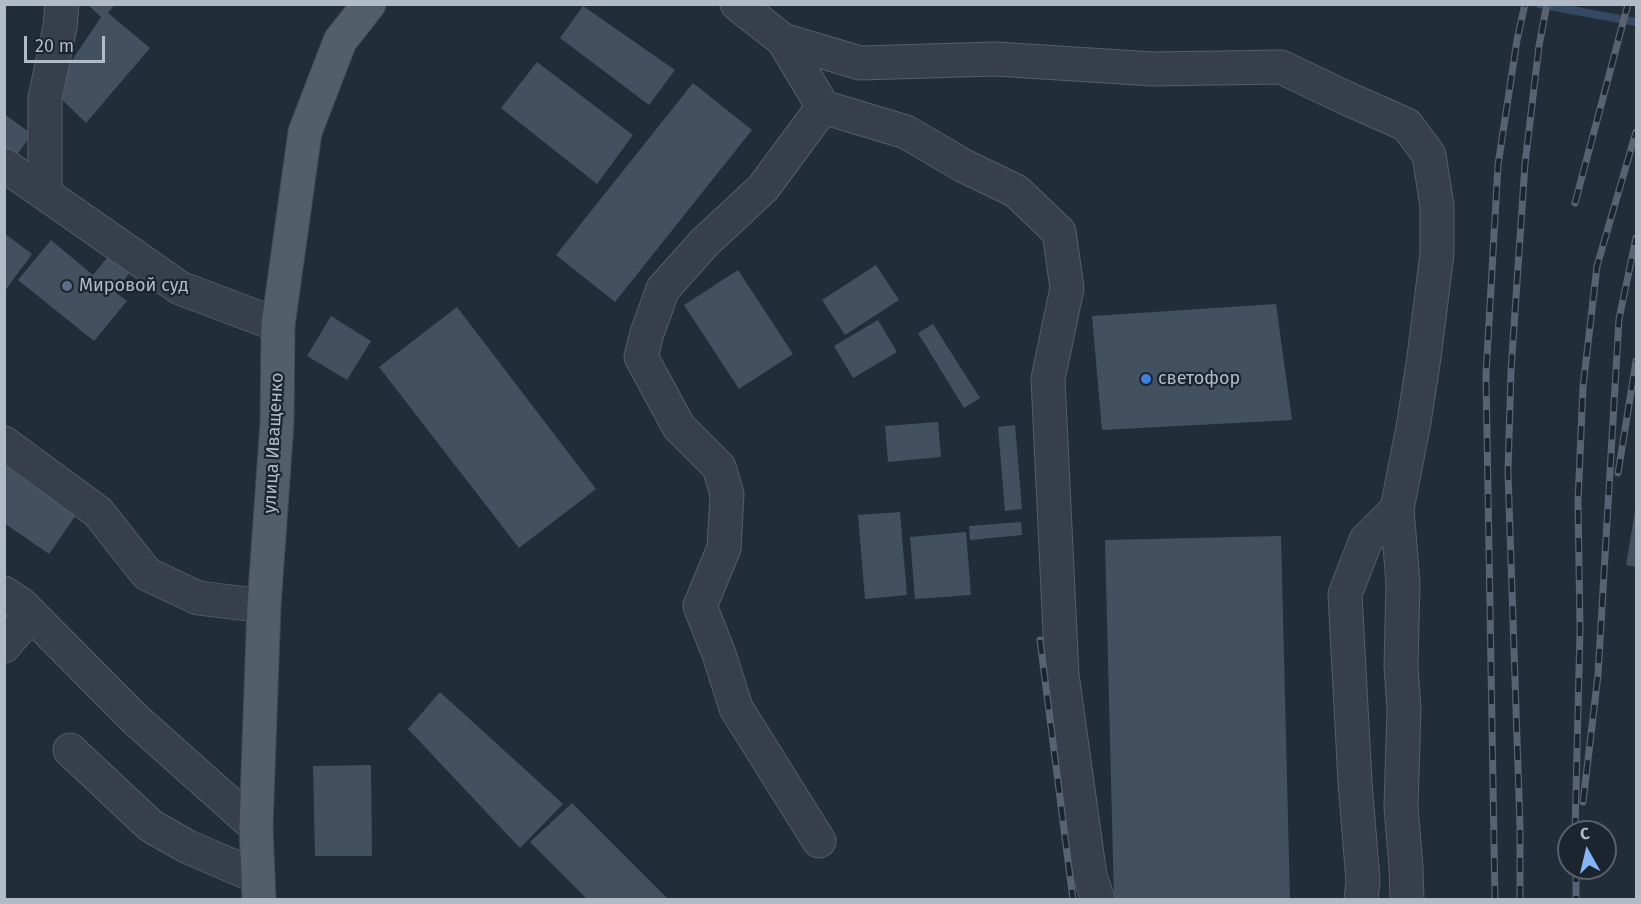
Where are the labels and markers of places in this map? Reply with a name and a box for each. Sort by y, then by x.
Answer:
place label: Мировой суд [79,275,188,297]
marker: Мировой суд [60,279,74,293]
place label: светофор [1158,368,1240,390]
marker: светофор [1139,372,1153,386]

